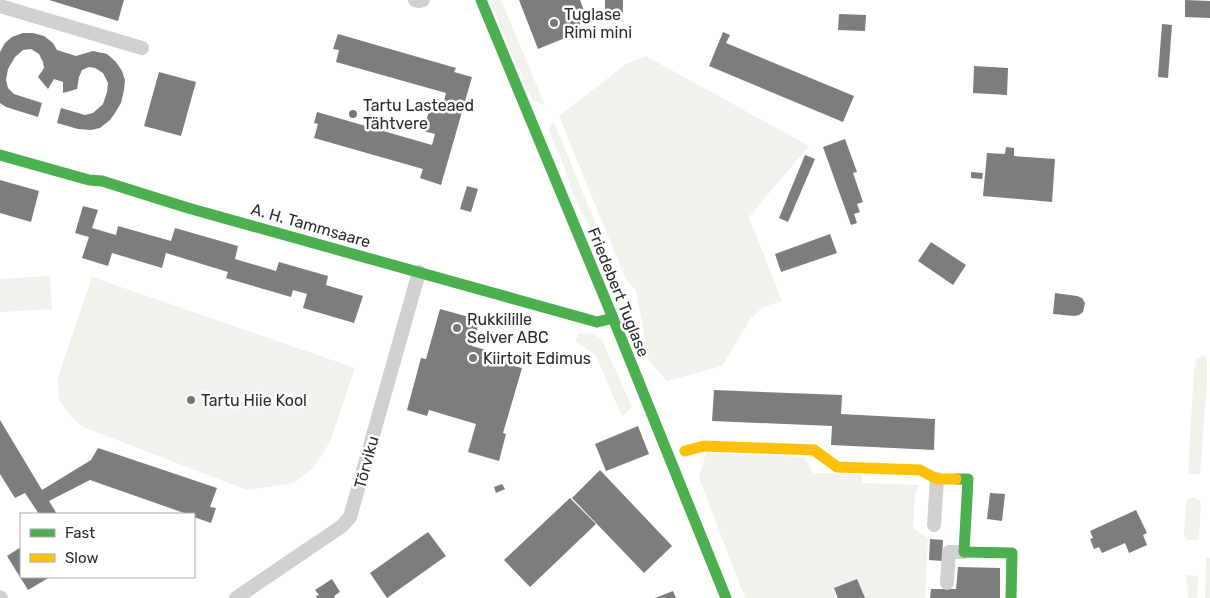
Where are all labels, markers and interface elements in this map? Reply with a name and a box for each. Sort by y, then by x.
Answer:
place label: Tuglase Rimi mini [564,5,632,42]
marker: Tuglase Rimi mini [548,17,560,29]
place label: Tartu Lasteaed Tähtvere [363,96,474,133]
marker: Tartu Lasteaed Tähtvere [347,108,359,120]
street label: A. H. Tammsaare [249,199,373,252]
street label: Friedebert Tuglase [584,225,653,360]
place label: Rukkilille Selver ABC [467,310,549,347]
marker: Rukkilille Selver ABC [451,322,463,334]
place label: Kiirtoit Edimus [483,349,591,368]
marker: Kiirtoit Edimus [467,352,479,364]
place label: Tartu Hiie Kool [201,391,307,410]
marker: Tartu Hiie Kool [185,394,197,406]
street label: Tõrviku [350,434,383,490]
legend [20,513,195,578]
text: Fast [65,524,95,542]
text: Slow [65,549,98,567]

